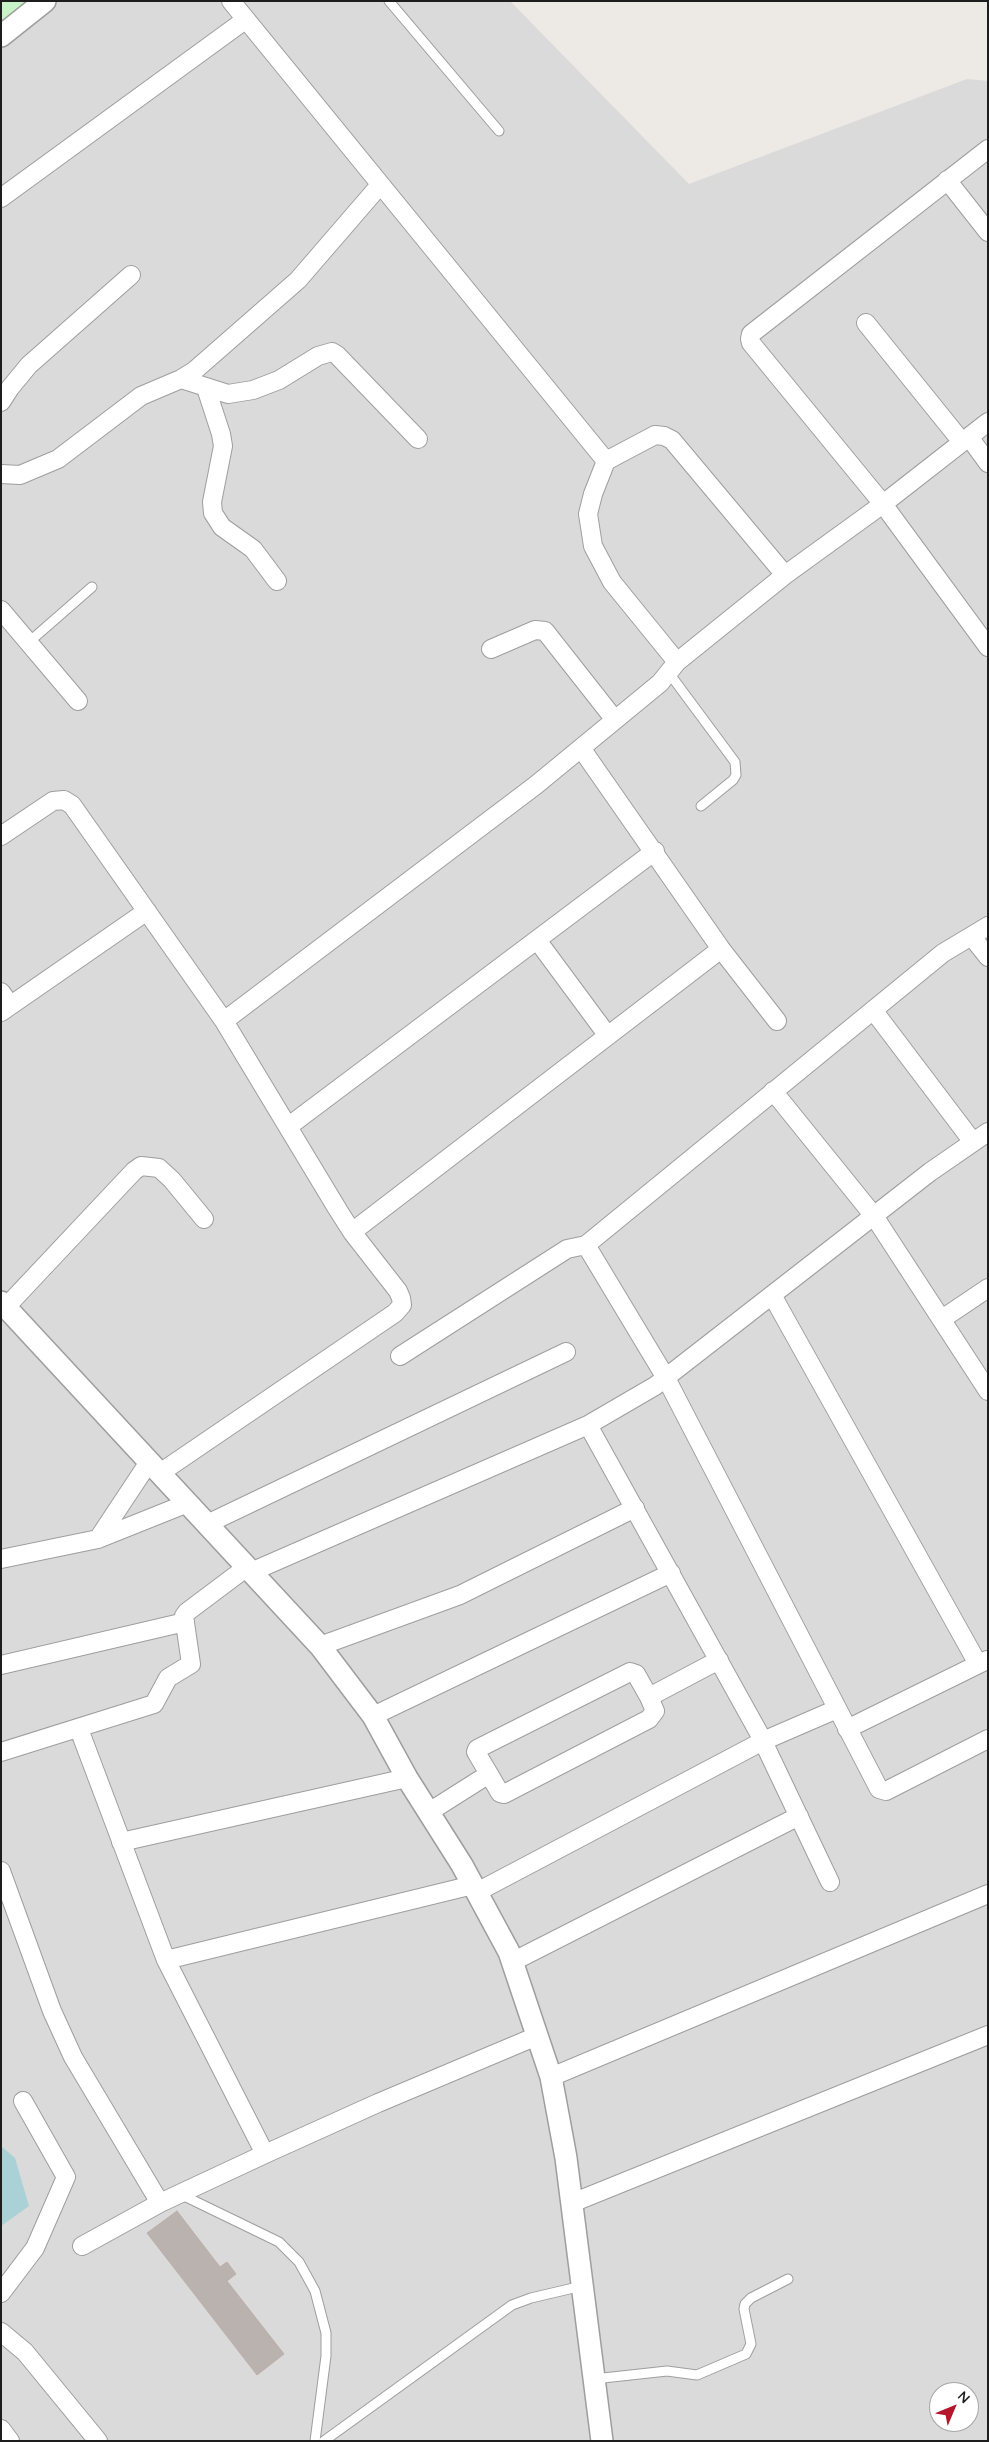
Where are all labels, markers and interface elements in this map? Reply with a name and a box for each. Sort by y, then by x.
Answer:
north arrow [929,2382,979,2432]
text: N [954,2387,974,2407]

